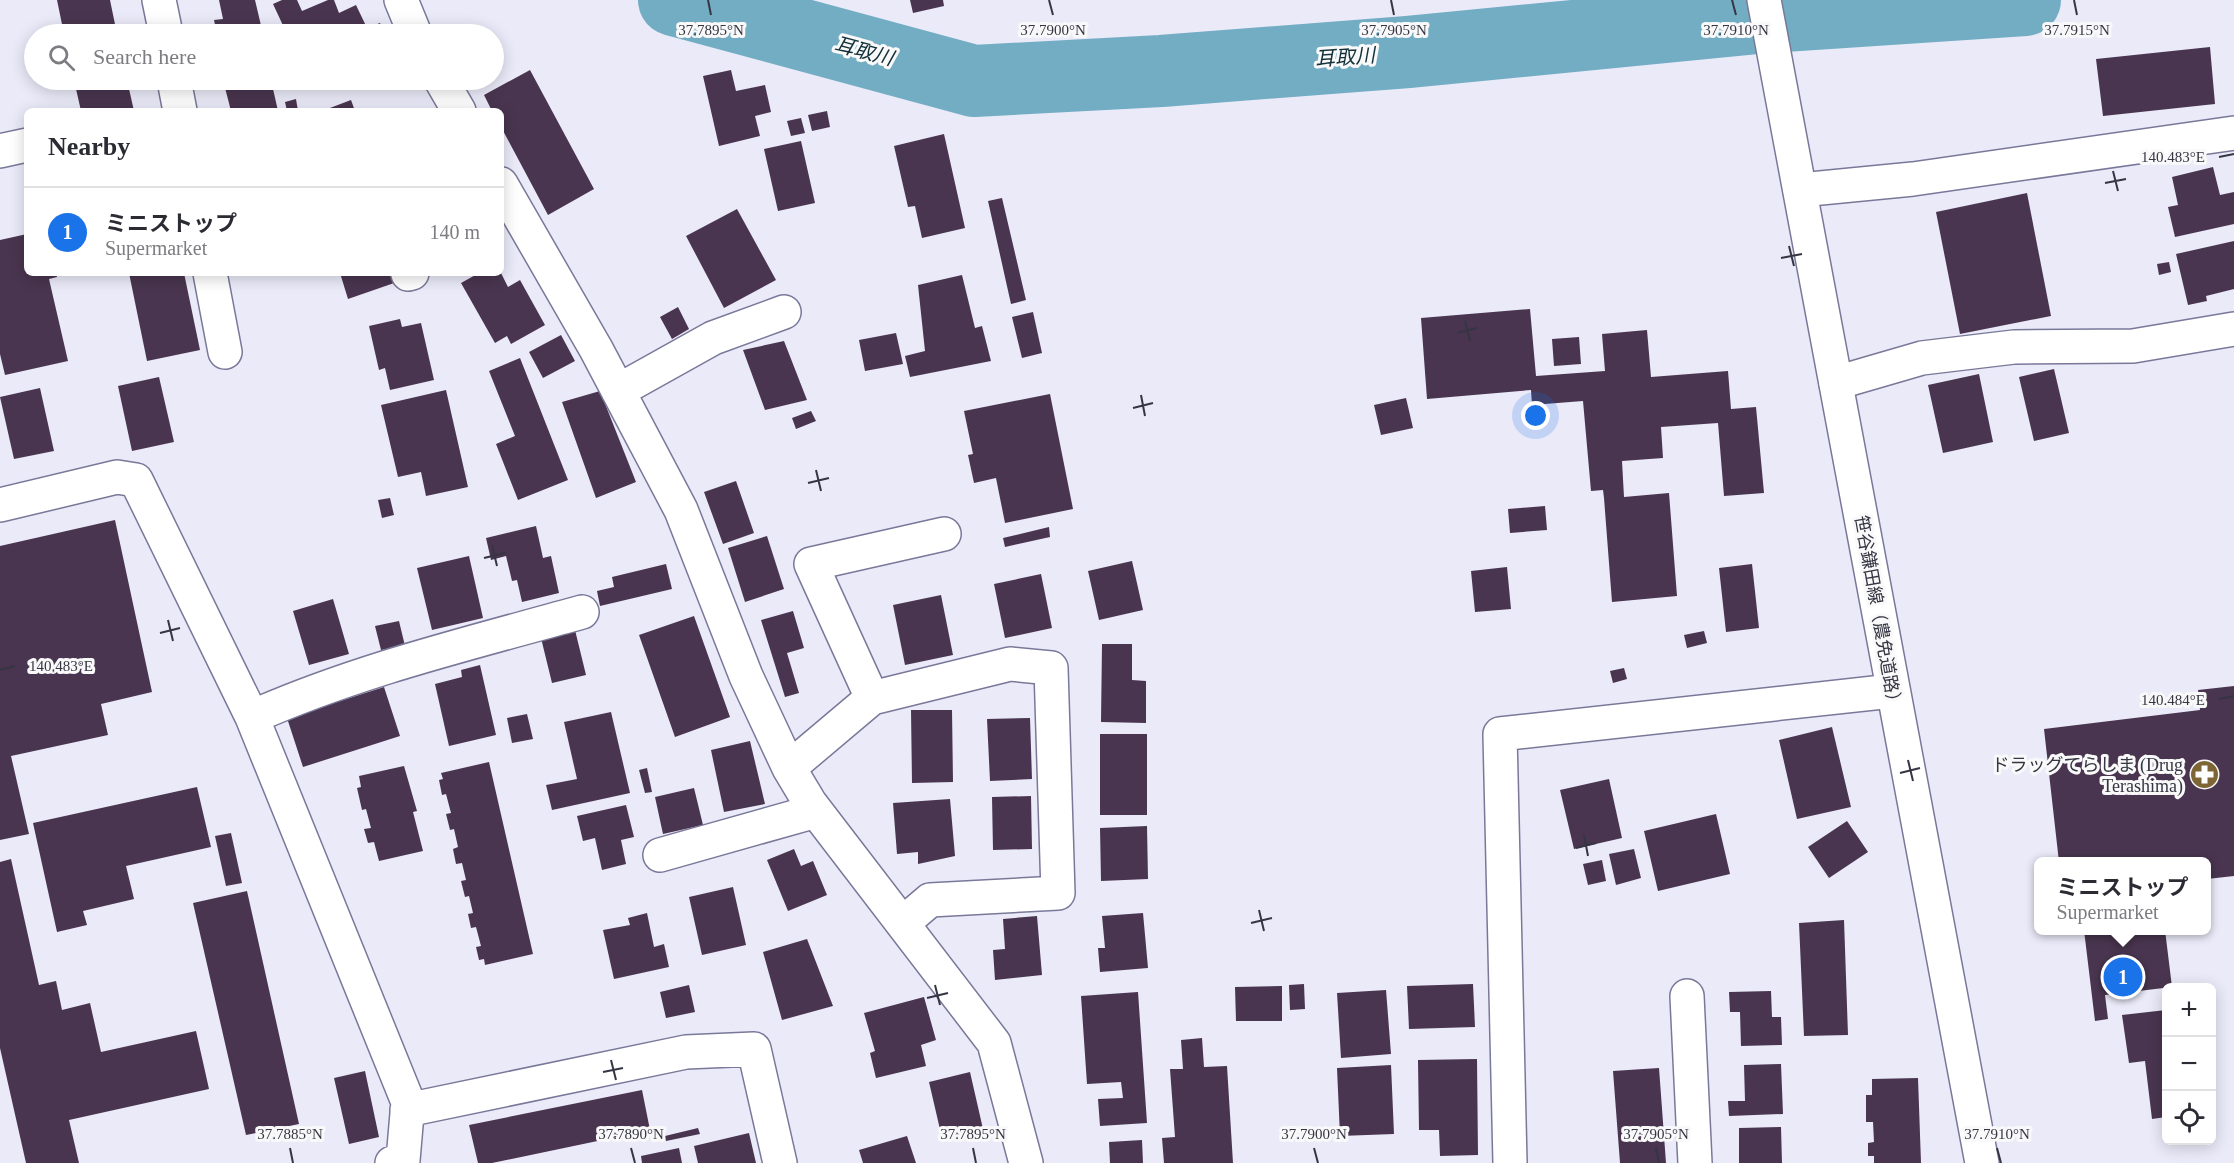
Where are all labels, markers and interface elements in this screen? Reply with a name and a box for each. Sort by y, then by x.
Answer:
text: 37.7895°N [678,22,744,38]
text: 37.7900°N [1020,22,1086,38]
text: 37.7905°N [1361,22,1427,38]
text: 37.7910°N [1703,22,1769,38]
text: 37.7915°N [2044,22,2110,38]
search box [24,24,504,90]
water label: 耳取川 [832,33,898,70]
icon: search [45,41,78,74]
text: Search here [93,44,196,69]
water label: 耳取川 [1314,44,1378,70]
text: Nearby [48,132,130,161]
text: 140.483°E [2141,149,2205,165]
text: ミニストップ [105,211,237,236]
text: 1 [63,221,73,243]
text: 140 m [429,221,480,243]
text: Supermarket [105,237,207,259]
your location [1521,401,1550,430]
street label: 笹谷鎌田線（農免道路） [1851,514,1905,712]
text: 140.483°E [29,658,93,674]
text: 140.484°E [2141,692,2205,708]
place label: ドラッグてらしま (Drug Terashima) [1992,755,2183,797]
pharmacy icon: ドラッグてらしま (Drug Terashima) [2188,759,2220,791]
popup [2034,857,2211,935]
text: ミニストップ [2056,875,2189,900]
text: Supermarket [2056,901,2159,923]
pin: 1 [2104,954,2142,1000]
map controls [2162,983,2216,1145]
button: + [2162,983,2216,1037]
button: − [2162,1037,2216,1091]
button: locate [2162,1091,2216,1145]
text: 37.7885°N [257,1126,323,1142]
text: 37.7890°N [598,1126,664,1142]
text: 37.7895°N [940,1126,1006,1142]
text: 37.7900°N [1281,1126,1347,1142]
text: 37.7905°N [1623,1126,1689,1142]
text: 37.7910°N [1964,1126,2030,1142]

